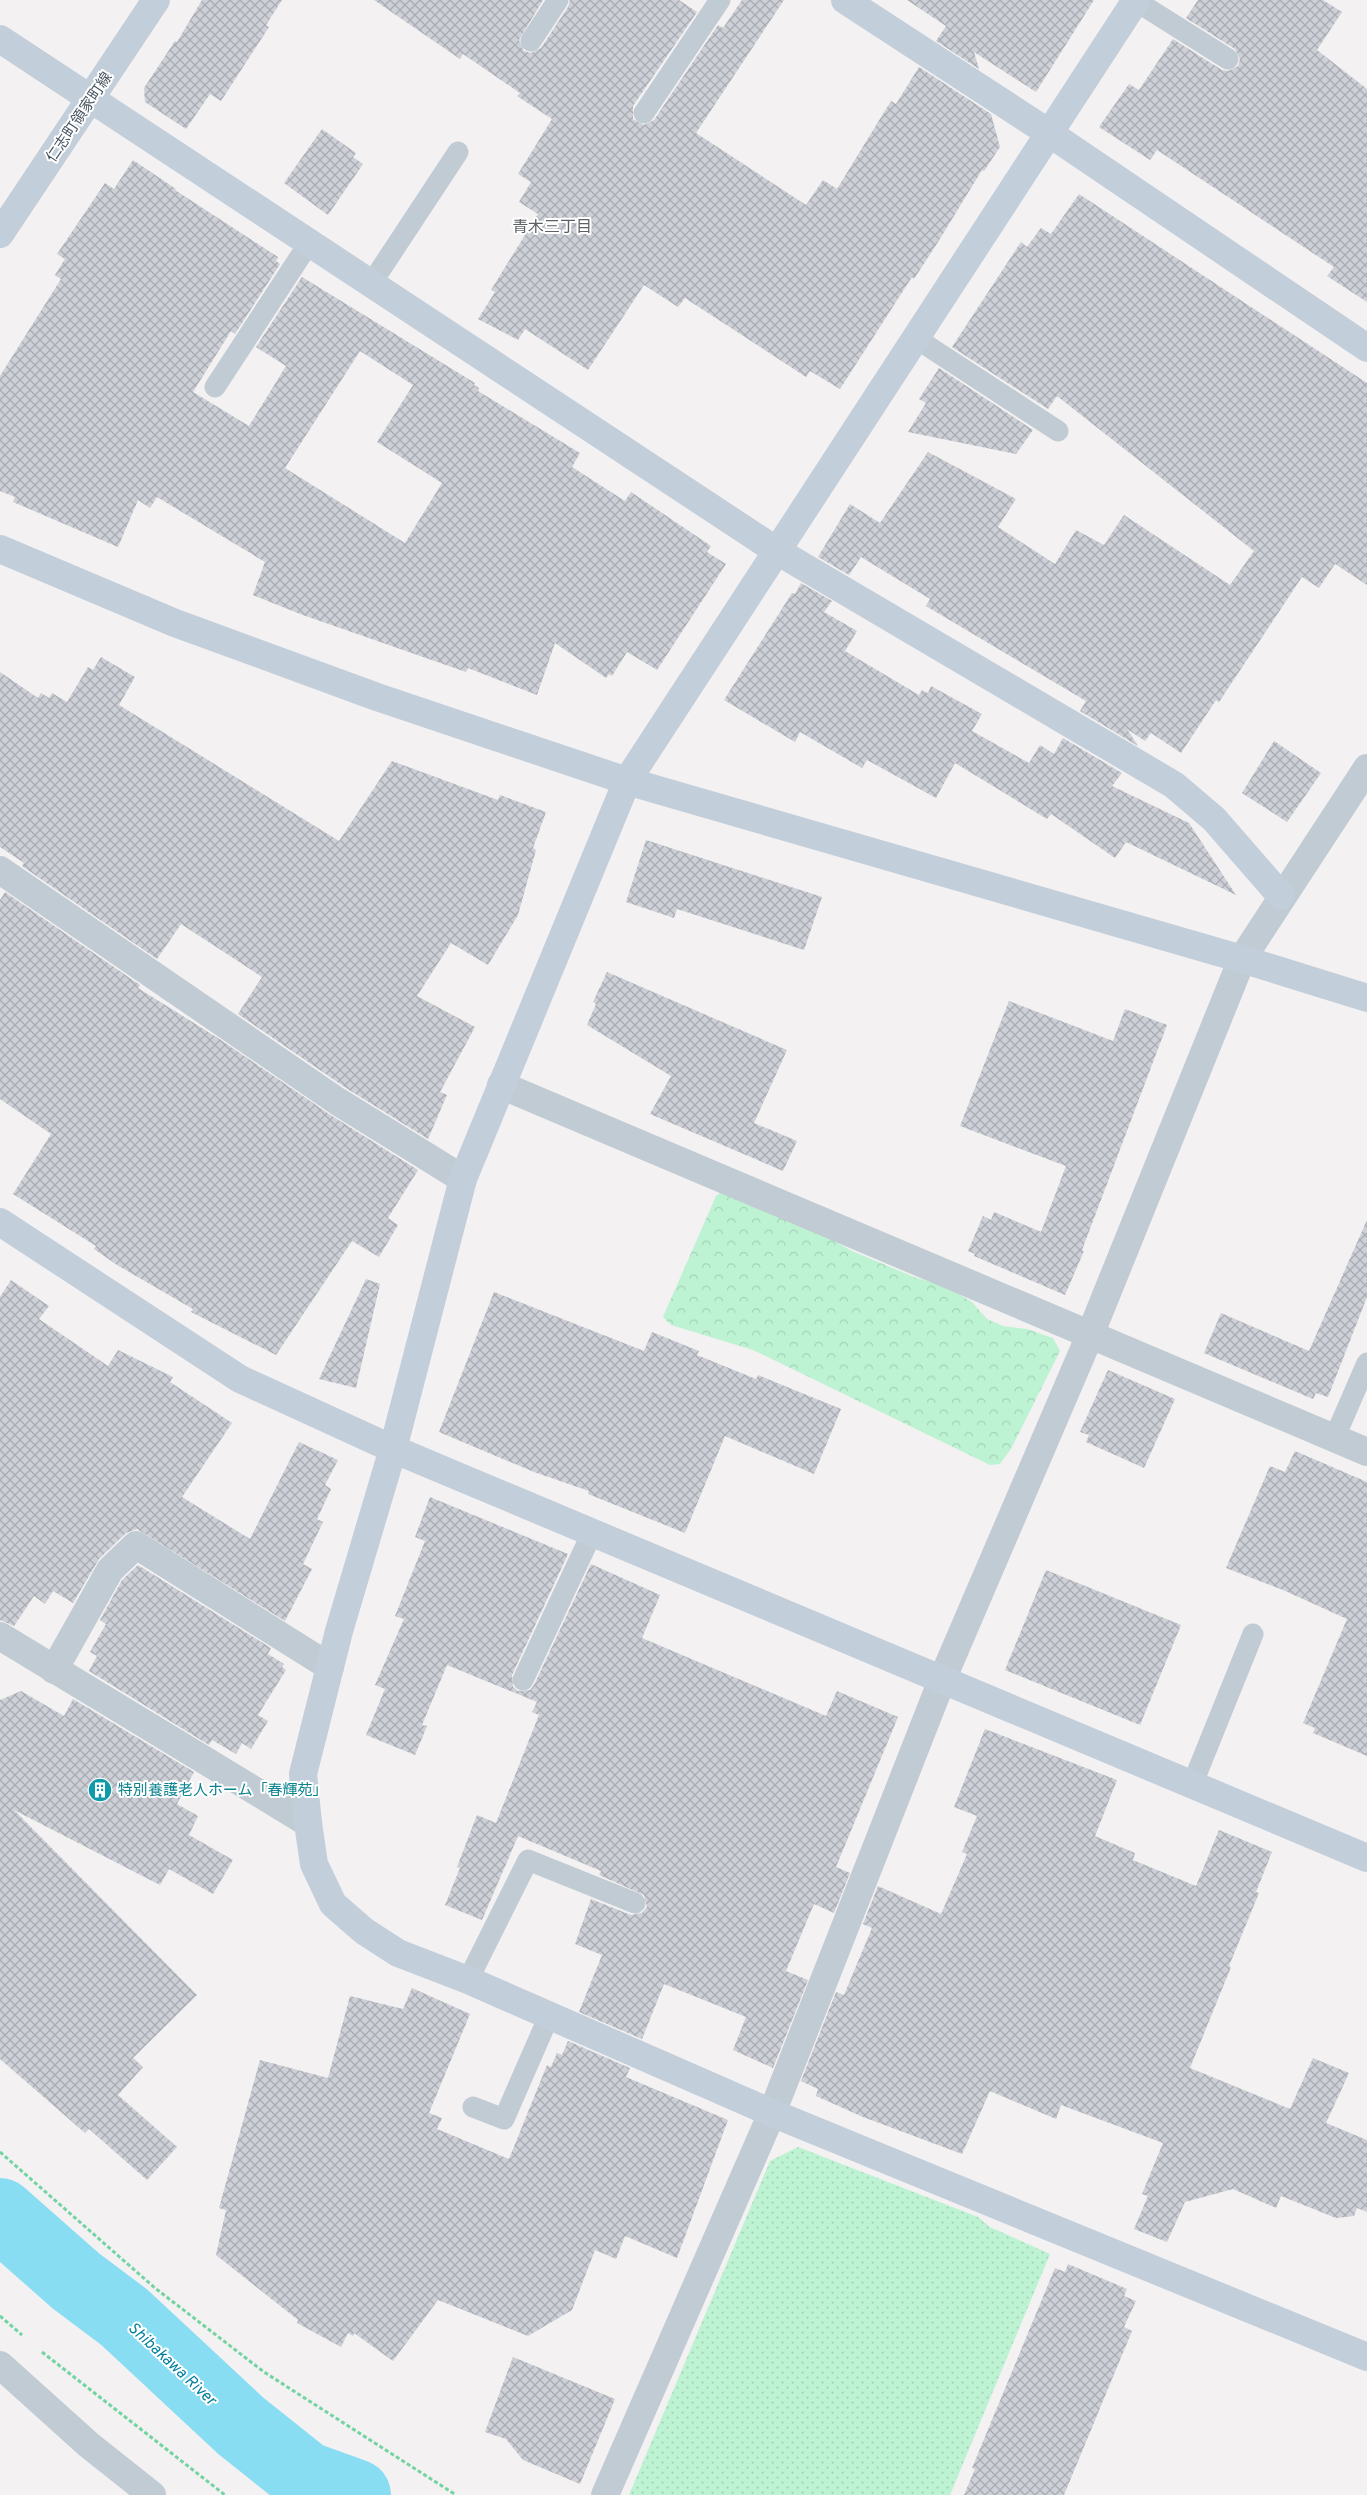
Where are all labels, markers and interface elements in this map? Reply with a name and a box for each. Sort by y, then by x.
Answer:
street label: 仁志町領家町線 [43,69,117,167]
district label: 青木三丁目 [512,218,592,238]
building icon: 特別養護老人ホーム「春輝苑」 [87,1777,113,1803]
place label: 特別養護老人ホーム「春輝苑」 [118,1782,328,1801]
water label: Shibakawa River [123,2318,221,2412]

